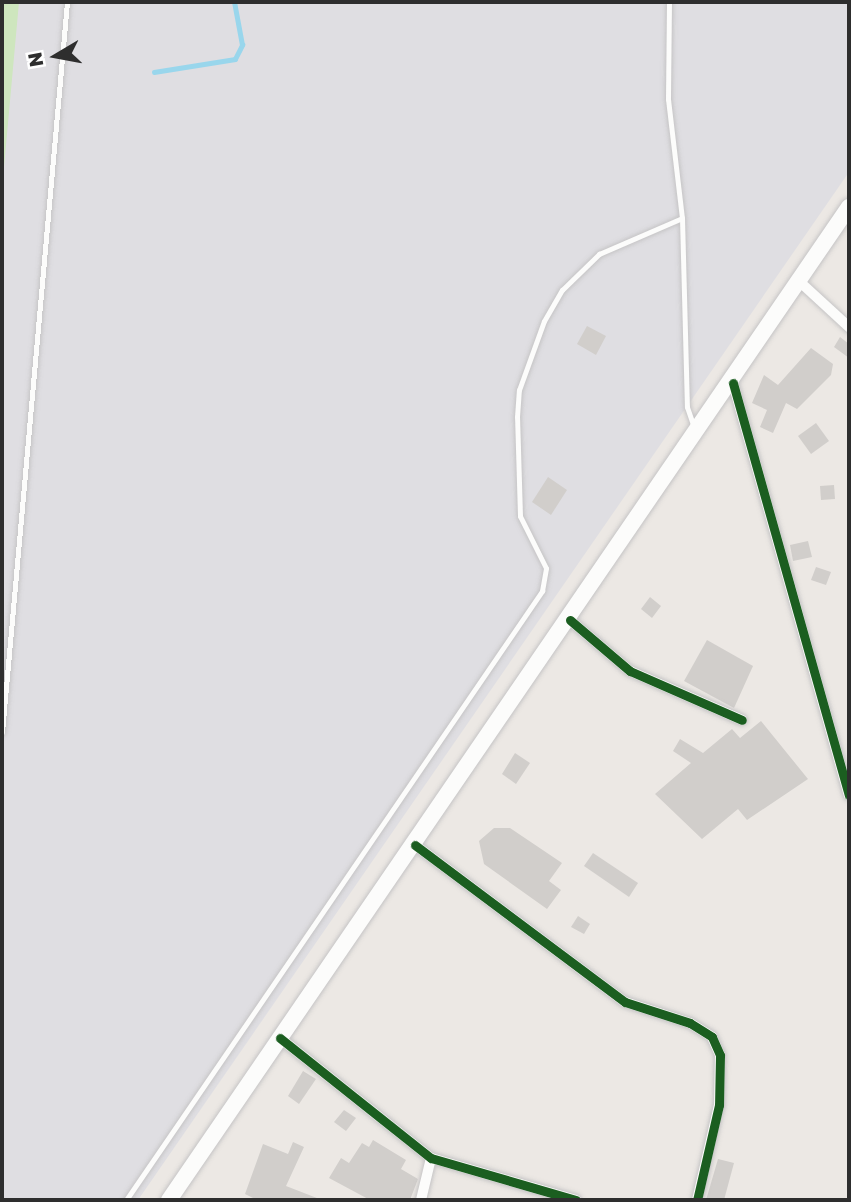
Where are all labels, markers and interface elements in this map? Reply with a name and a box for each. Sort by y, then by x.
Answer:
north arrow [21,21,91,91]
text: N [22,51,47,69]

